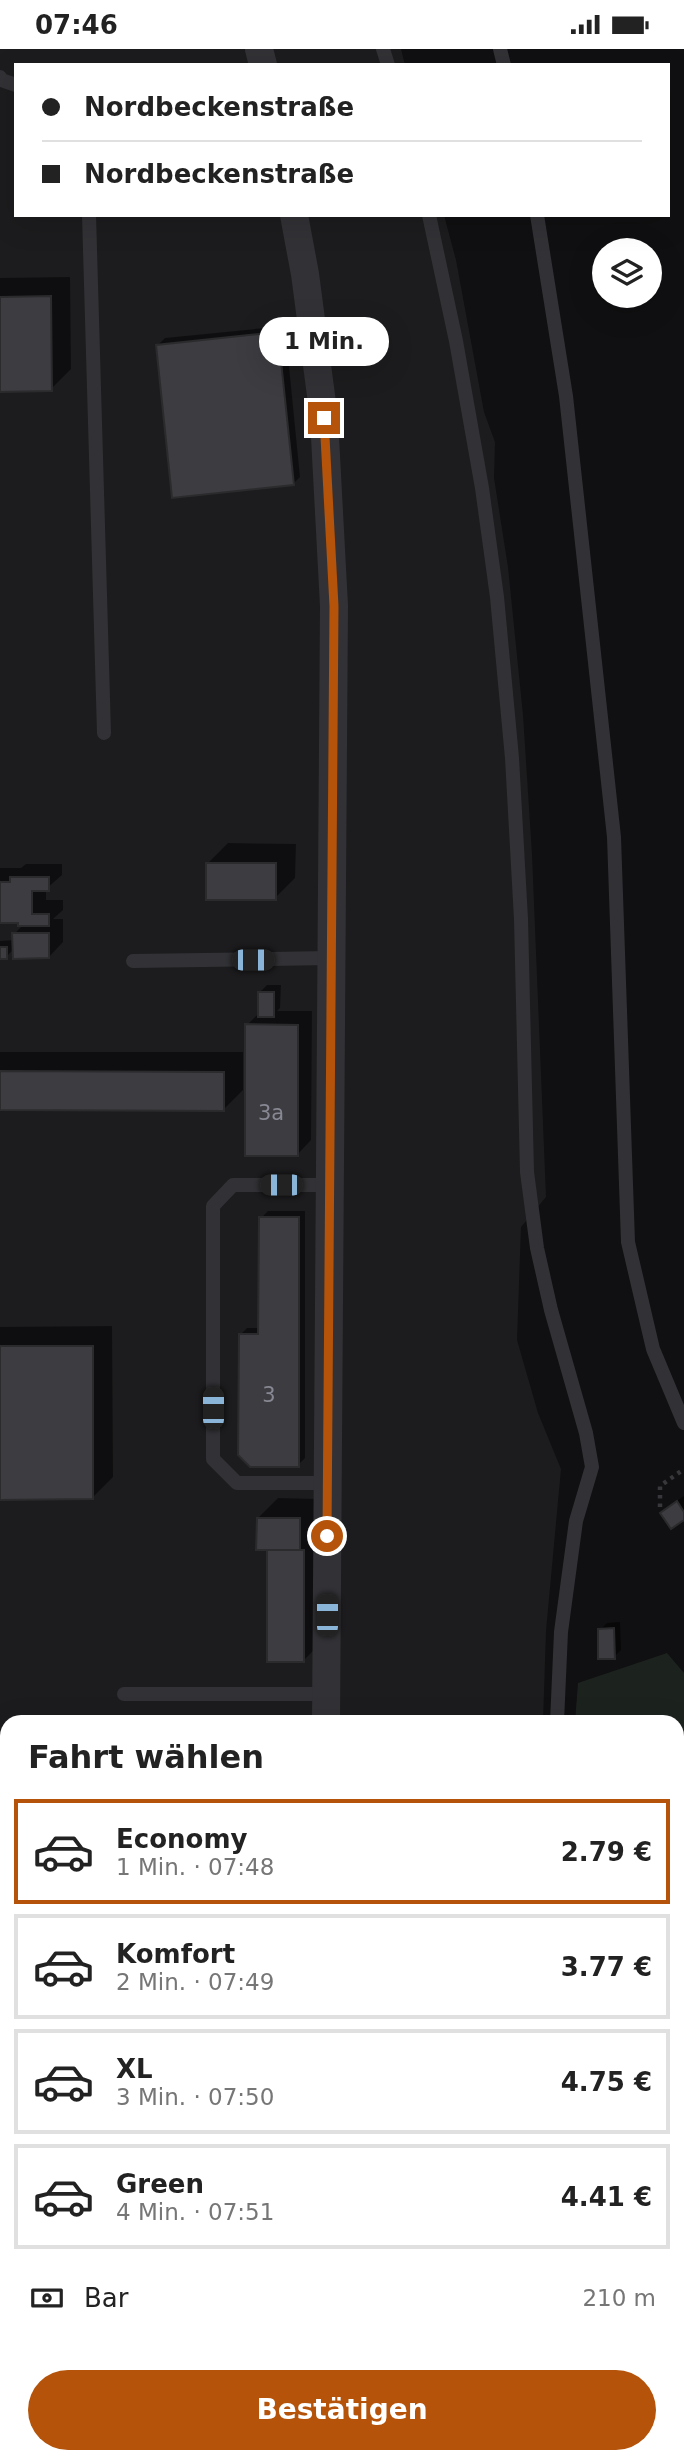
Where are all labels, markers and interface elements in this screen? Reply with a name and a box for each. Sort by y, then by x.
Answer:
text: 07:46 [35,10,118,40]
text: Nordbeckenstraße [84,92,354,122]
text: Nordbeckenstraße [84,159,354,189]
map controls [592,238,662,308]
button: layers [592,238,662,308]
callout: 1 Min. [259,317,389,365]
text: 1 Min. [284,328,364,354]
route end [308,402,340,434]
car [233,950,275,971]
house number: 3a [258,1101,284,1125]
car [261,1175,303,1196]
house number: 3 [262,1383,276,1407]
car [203,1387,224,1429]
route start [311,1520,343,1552]
car [317,1594,338,1636]
text: Fahrt wählen [28,1738,264,1776]
icon: car [32,1820,95,1883]
text: Economy [116,1824,247,1854]
text: 2.79 € [561,1837,652,1867]
text: 1 Min. · 07:48 [116,1854,274,1880]
icon: car [32,1935,95,1998]
text: Komfort [116,1939,235,1969]
text: 3.77 € [561,1952,652,1982]
text: 2 Min. · 07:49 [116,1969,274,1995]
icon: car [32,2050,95,2113]
text: XL [116,2054,153,2084]
text: 4.75 € [561,2067,652,2097]
text: 3 Min. · 07:50 [116,2084,274,2110]
icon: car [32,2165,95,2228]
text: Green [116,2169,204,2199]
text: 4.41 € [561,2182,652,2212]
text: 4 Min. · 07:51 [116,2199,274,2225]
icon: cash [28,2279,66,2317]
text: Bar [84,2283,128,2313]
text: 210 m [582,2285,656,2311]
button: Bestätigen [28,2370,656,2450]

